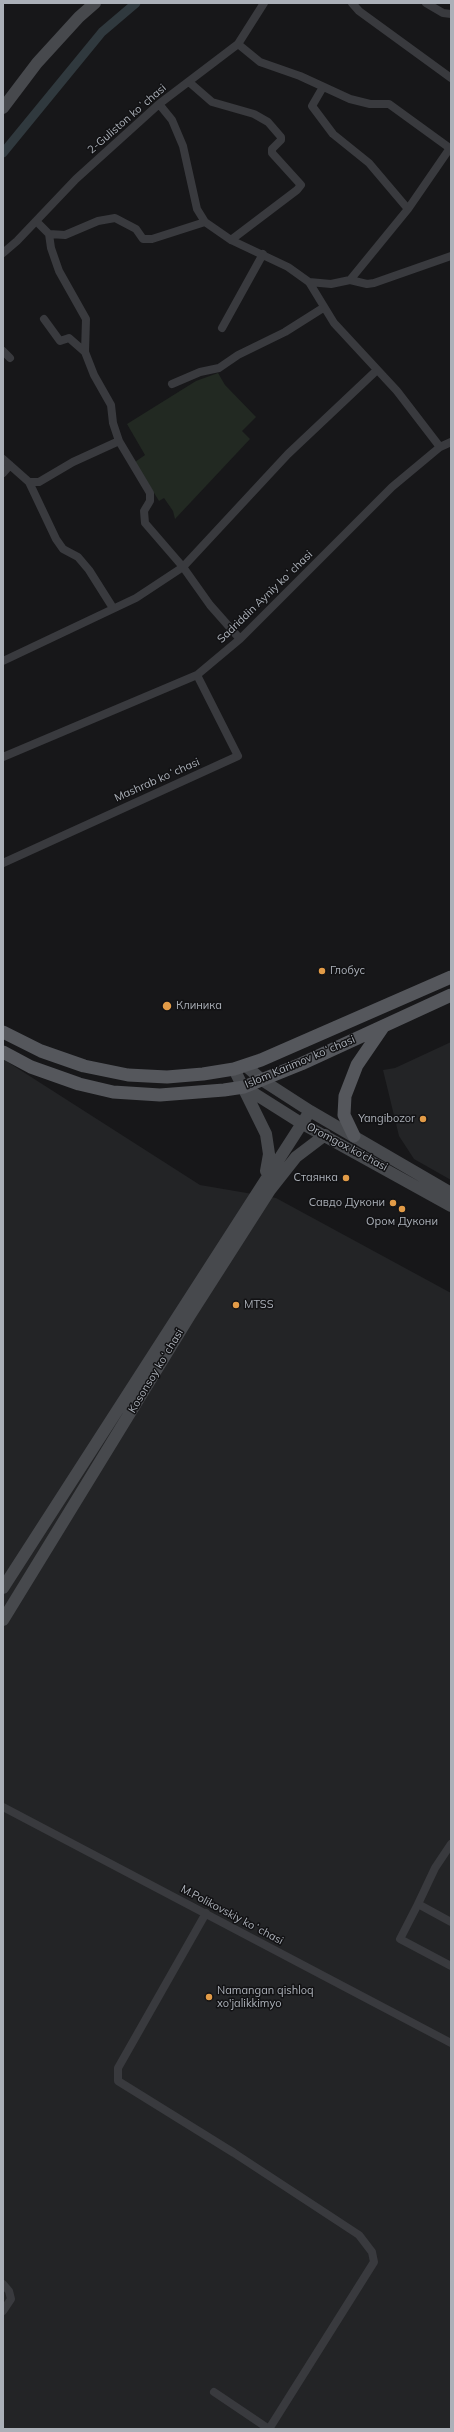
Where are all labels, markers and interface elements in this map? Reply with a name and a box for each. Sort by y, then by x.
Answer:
street label: 2-Guliston koʻchasi [85,81,169,157]
street label: Sadriddin Ayniy koʻchasi [215,548,315,646]
street label: Mashrab koʻchasi [112,755,202,805]
place label: Глобус [330,964,365,978]
marker: Глобус [317,966,327,976]
place label: Клиника [176,999,222,1013]
marker: Клиника [161,1000,173,1012]
street label: Islom Karimov koʻchasi [243,1033,357,1091]
place label: Yangibozor [358,1112,415,1126]
marker: Yangibozor [418,1114,428,1124]
street label: Oromgox ko‘chasi [304,1120,390,1174]
place label: Стаянка [294,1171,338,1185]
marker: Стаянка [341,1173,351,1183]
place label: Савдо Дукони [309,1196,385,1210]
marker: Савдо Дукони [388,1198,398,1208]
marker: Ором Дукони [397,1204,407,1214]
place label: Ором Дукони [366,1215,438,1229]
place label: MTSS [244,1298,274,1312]
marker: MTSS [231,1300,241,1310]
street label: Kosonsoy koʻchasi [126,1327,186,1415]
street label: M.Polikovskiy koʻchasi [179,1882,285,1948]
place label: Namangan qishloq xo'jalikkimyo [217,1984,314,2010]
marker: Namangan qishloq xo'jalikkimyo [204,1992,214,2002]

